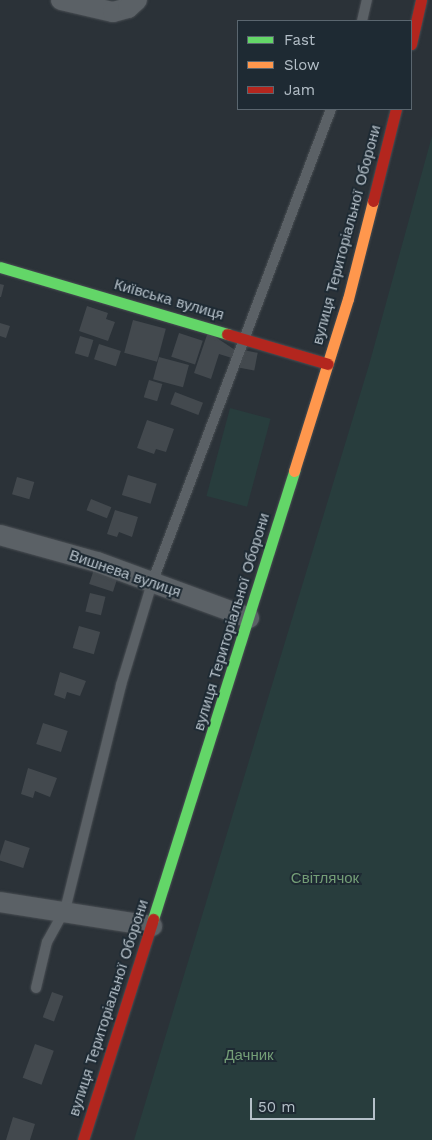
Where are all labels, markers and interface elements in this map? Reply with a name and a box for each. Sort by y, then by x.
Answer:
legend [237,20,412,110]
text: Fast [284,31,315,49]
text: Slow [284,56,320,74]
text: Jam [284,81,315,99]
street label: вулиця Територіальної Оборони [309,123,385,347]
street label: Київська вулиця [112,276,226,324]
street label: вулиця Територіальної Оборони [190,511,274,733]
street label: Вишнева вулиця [67,546,183,602]
park label: Світлячок [291,870,359,888]
street label: вулиця Територіальної Оборони [65,897,153,1119]
park label: Дачник [224,1047,274,1065]
scale bar [252,1088,377,1120]
text: 50 m [258,1098,295,1116]

